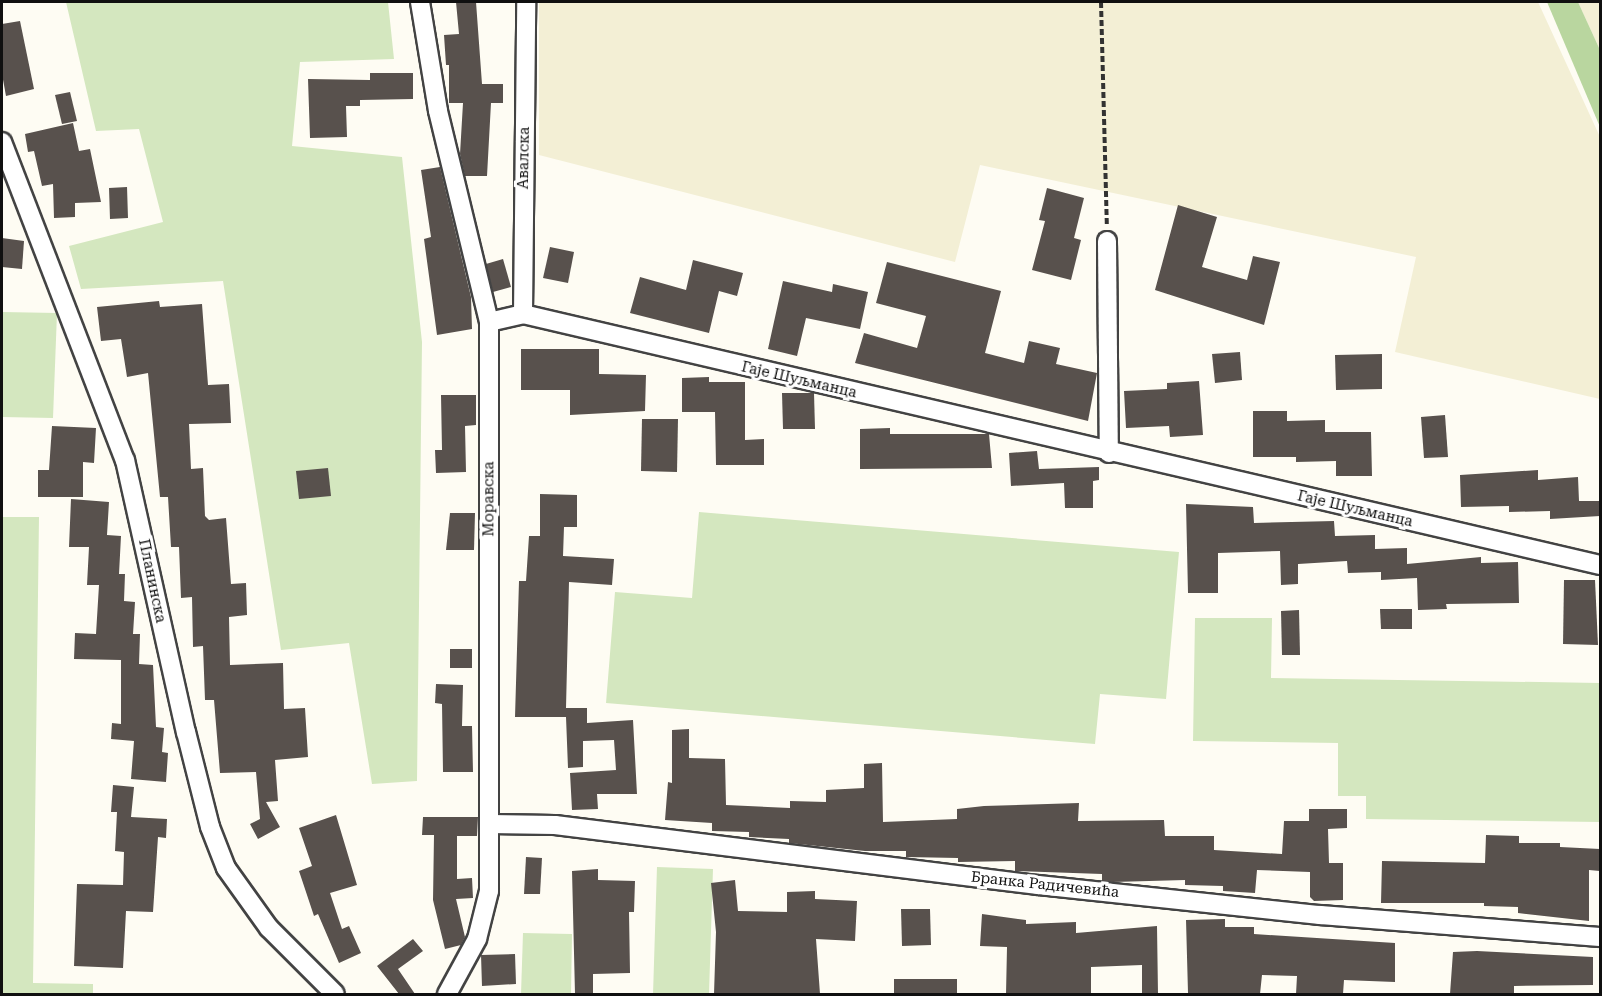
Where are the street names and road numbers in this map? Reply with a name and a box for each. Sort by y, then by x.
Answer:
street label: Авалска [514,127,534,189]
street label: Гаје Шуљманца [740,358,858,402]
street label: Моравска [480,461,498,537]
street label: Гаје Шуљманца [1296,487,1414,531]
street label: Планинска [134,537,170,625]
street label: Бранка Радичевића [970,868,1120,902]

